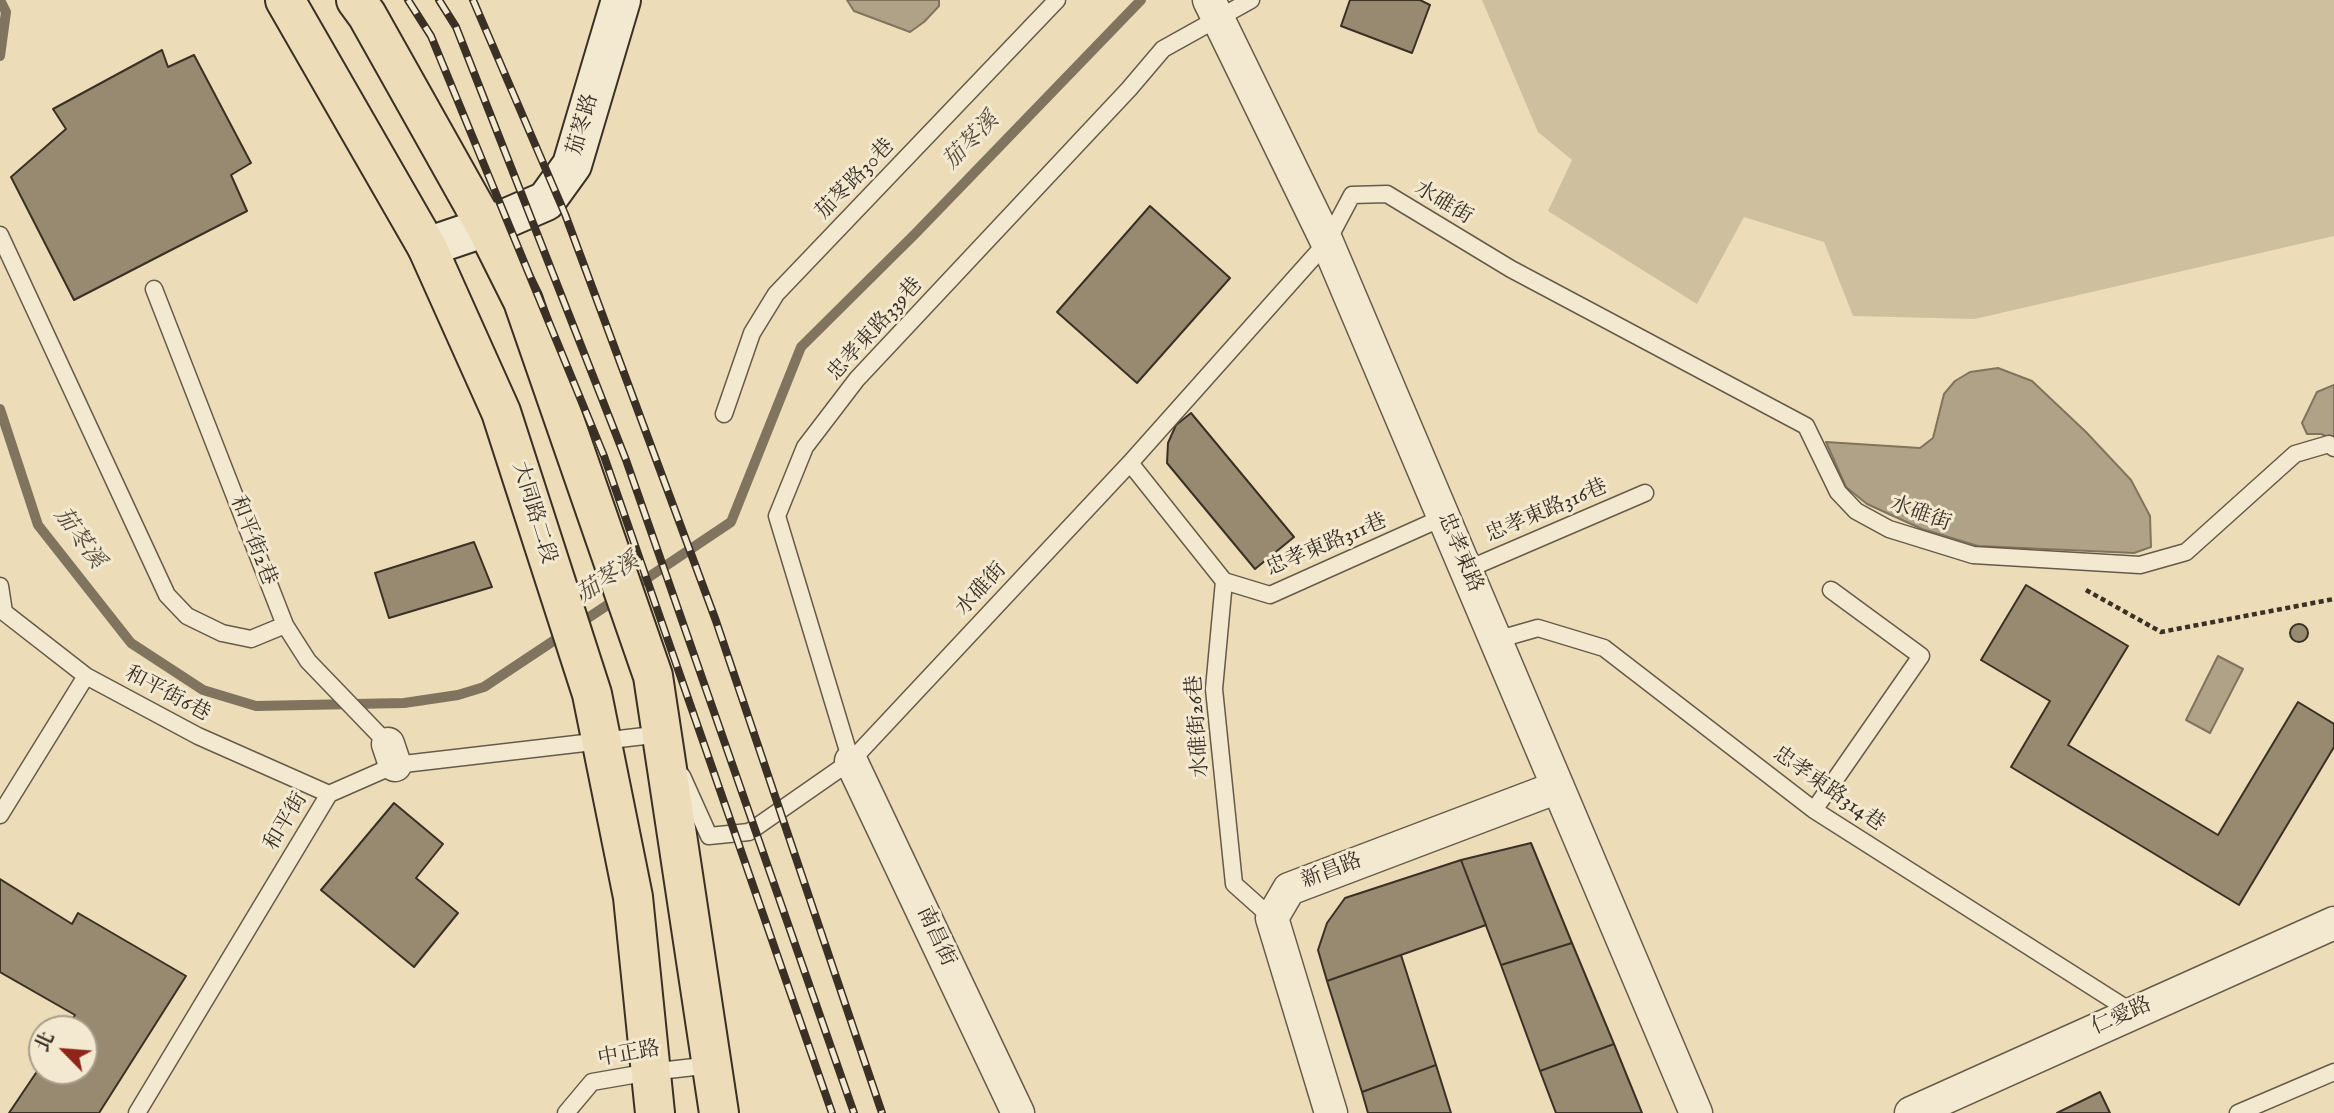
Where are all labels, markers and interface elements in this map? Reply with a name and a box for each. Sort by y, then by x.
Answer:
street label: 茄苳路 [563,91,605,159]
water label: 茄苳溪 [938,108,1006,176]
street label: 茄苳路30巷 [811,135,901,225]
street label: 水碓街 [1410,177,1476,231]
street label: 忠孝東路339巷 [823,273,929,387]
street label: 大同路二段 [506,459,560,567]
street label: 忠孝東路316巷 [1482,475,1612,549]
street label: 水碓街 [1886,492,1954,538]
street label: 和平街2巷 [223,493,281,589]
water label: 茄苳溪 [47,503,109,575]
street label: 忠孝東路311巷 [1263,509,1391,583]
street label: 忠孝東路 [1431,509,1487,597]
water label: 茄苳溪 [573,548,645,610]
street label: 水碓街 [951,558,1013,622]
street label: 和平街6巷 [120,662,214,728]
street label: 水碓街26巷 [1183,674,1215,778]
street label: 忠孝東路314巷 [1767,742,1889,838]
street label: 和平街 [260,789,314,855]
street label: 新昌路 [1298,849,1366,895]
street label: 南昌街 [910,903,960,971]
street label: 仁愛路 [2088,993,2156,1041]
north arrow [28,1015,98,1085]
text: 北 [31,1028,61,1056]
street label: 中正路 [596,1037,662,1073]

